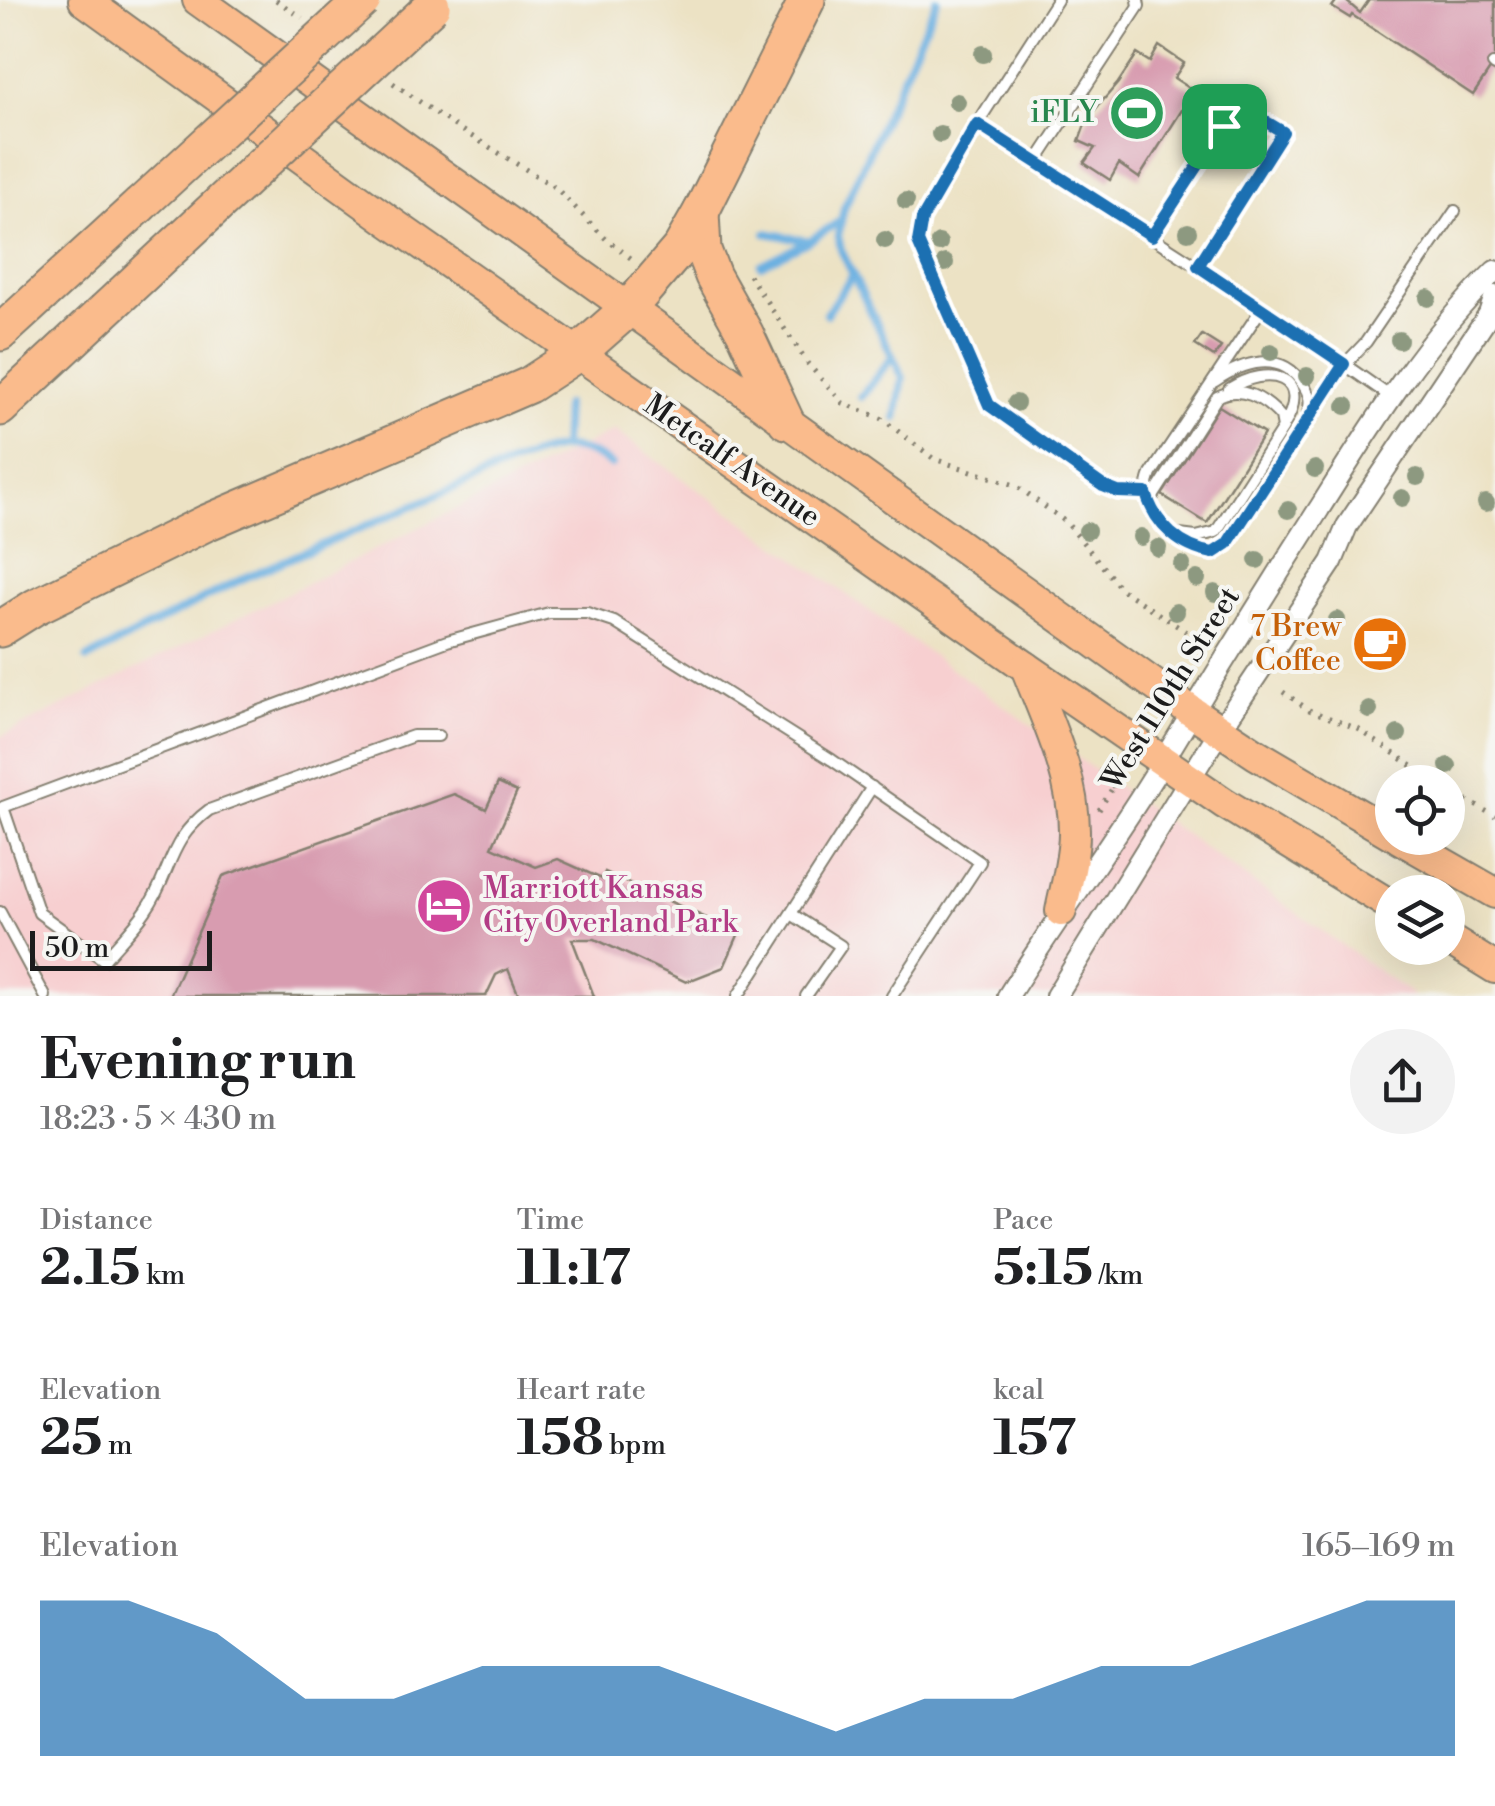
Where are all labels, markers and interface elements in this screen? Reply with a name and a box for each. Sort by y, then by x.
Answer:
sports icon: iFLY [1107,83,1167,143]
pin [1182,84,1267,169]
place label: iFLY [1030,94,1099,132]
icon: arrive [1197,99,1252,154]
street label: Metcalf Avenue [636,386,828,536]
street label: West 110th Street [1093,580,1249,799]
place label: 7 Brew Coffee [1250,608,1342,680]
cafe icon: 7 Brew Coffee [1350,614,1410,674]
map controls [1375,765,1465,965]
button: locate [1375,765,1465,855]
place label: Marriott Kansas City Overland Park [483,870,739,942]
button: layers [1375,875,1465,965]
hotel icon: Marriott Kansas City Overland Park [414,876,474,936]
scale bar [30,926,212,970]
text: 50 m [45,931,109,966]
text: Evening run [40,1027,356,1096]
button: share [1350,1029,1455,1134]
text: 18:23 · 5 × 430 m [40,1099,276,1139]
text: Distance [40,1203,153,1238]
text: Time [517,1203,584,1238]
text: Pace [993,1203,1053,1238]
text: 2.15 [40,1238,140,1300]
text: 11:17 [517,1238,631,1300]
text: 5:15 [993,1238,1093,1300]
text: km [140,1258,185,1293]
text: /km [1093,1258,1143,1293]
text: Elevation [40,1373,161,1408]
text: Heart rate [517,1373,646,1408]
text: kcal [993,1373,1044,1408]
text: 25 [40,1408,102,1470]
text: 158 [517,1408,604,1470]
text: 157 [993,1408,1076,1470]
text: m [102,1428,133,1463]
text: bpm [604,1428,666,1463]
text: Elevation [40,1526,179,1566]
text: 165–169 m [1302,1526,1455,1566]

